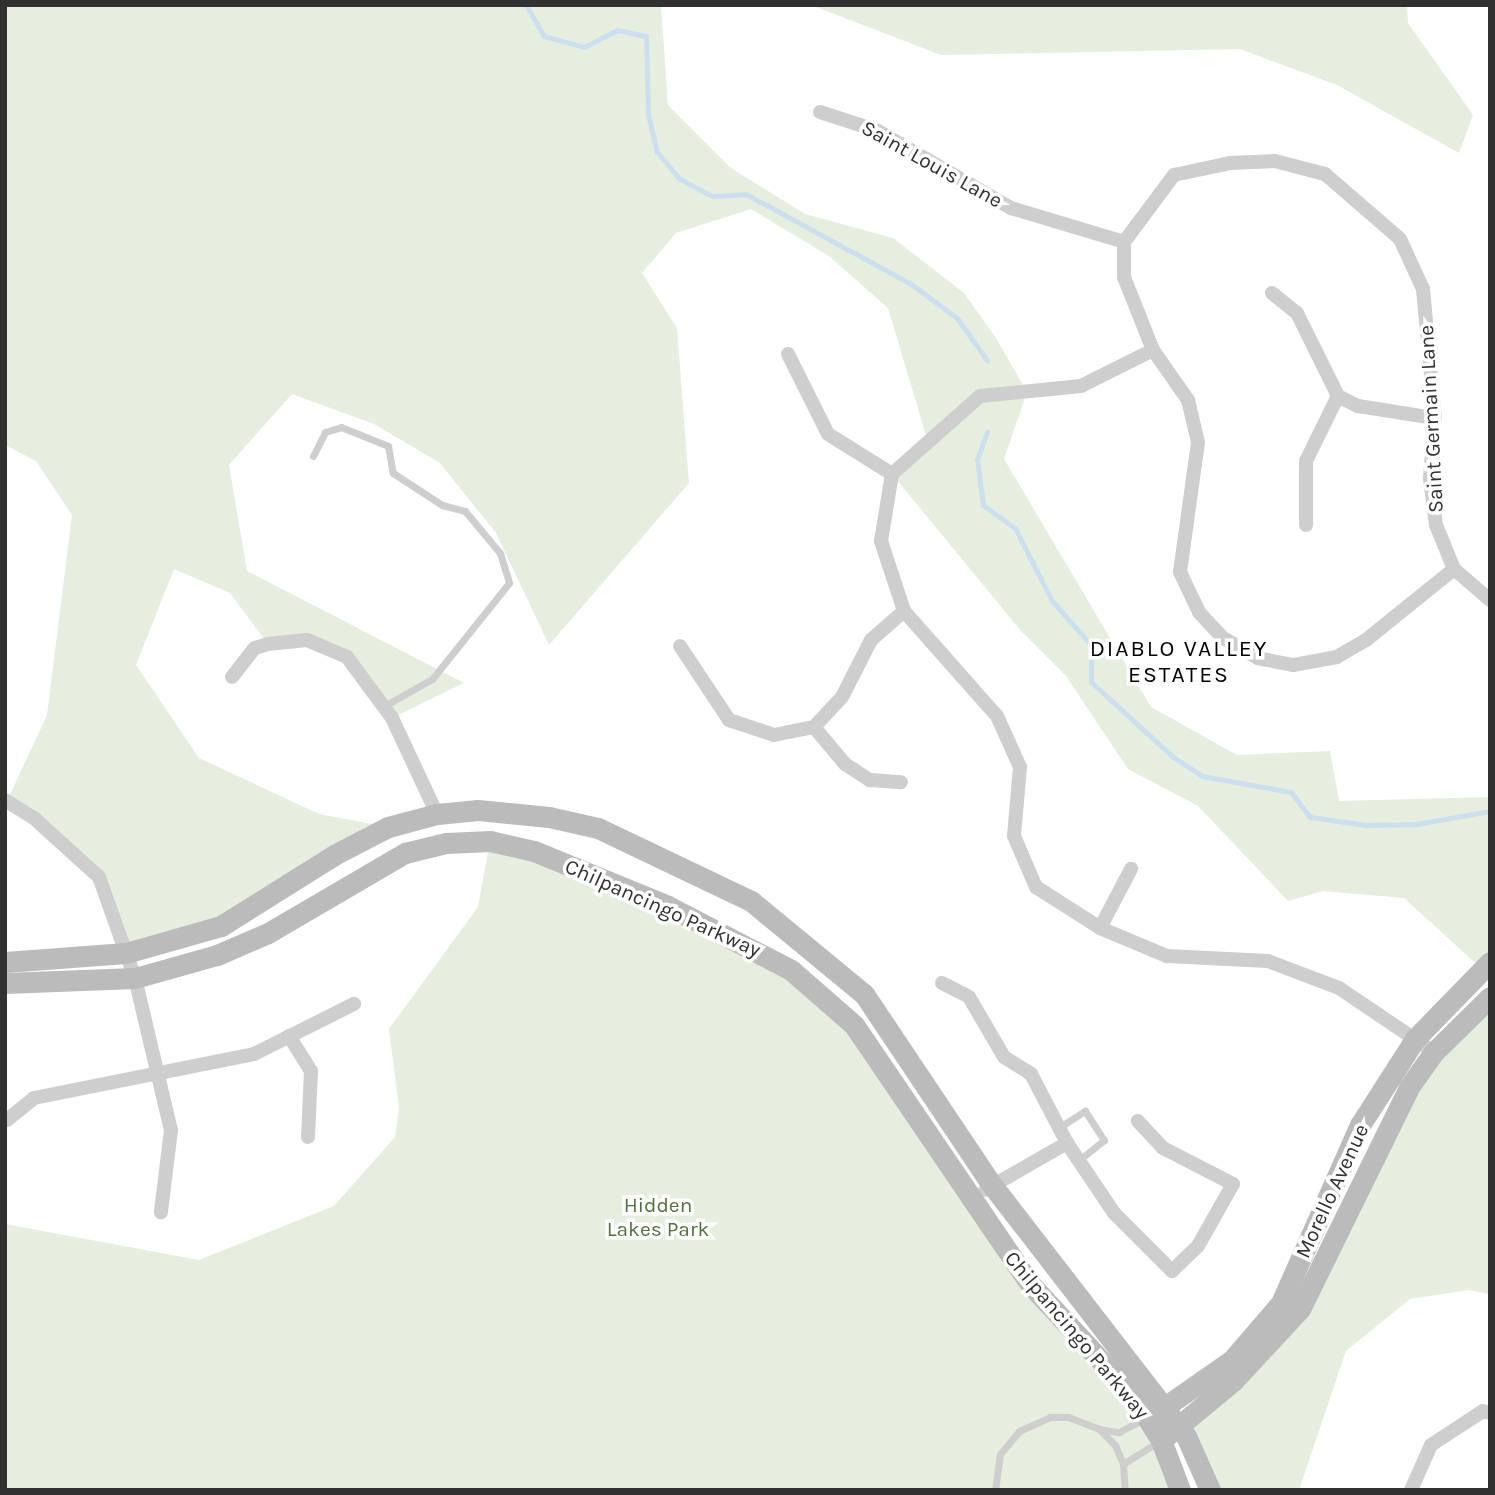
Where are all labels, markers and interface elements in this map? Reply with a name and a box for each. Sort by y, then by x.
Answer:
street label: Saint Louis Lane [857,115,1007,213]
street label: Saint Germain Lane [1413,325,1449,513]
district label: DIABLO VALLEY ESTATES [1091,635,1267,689]
street label: Chilpancingo Parkway [561,853,765,963]
street label: Morello Avenue [1290,1120,1374,1262]
park label: Hidden Lakes Park [607,1192,709,1242]
street label: Chilpancingo Parkway [999,1246,1155,1424]

